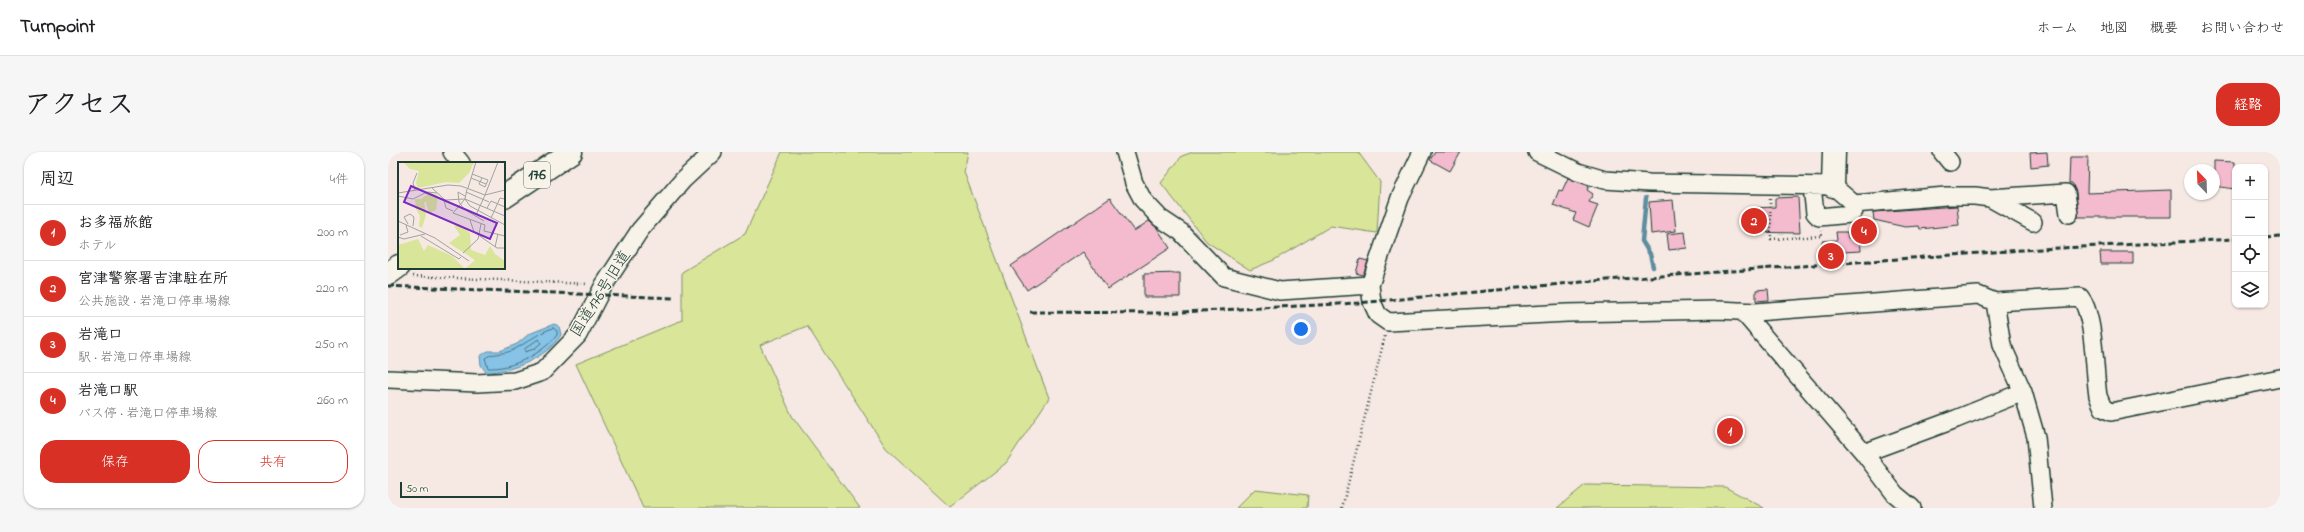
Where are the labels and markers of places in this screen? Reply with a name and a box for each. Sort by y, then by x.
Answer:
pin: 2 [1741,206,1767,236]
pin: 4 [1851,216,1877,246]
pin: 3 [1818,241,1844,271]
pin: 1 [1717,416,1743,446]

